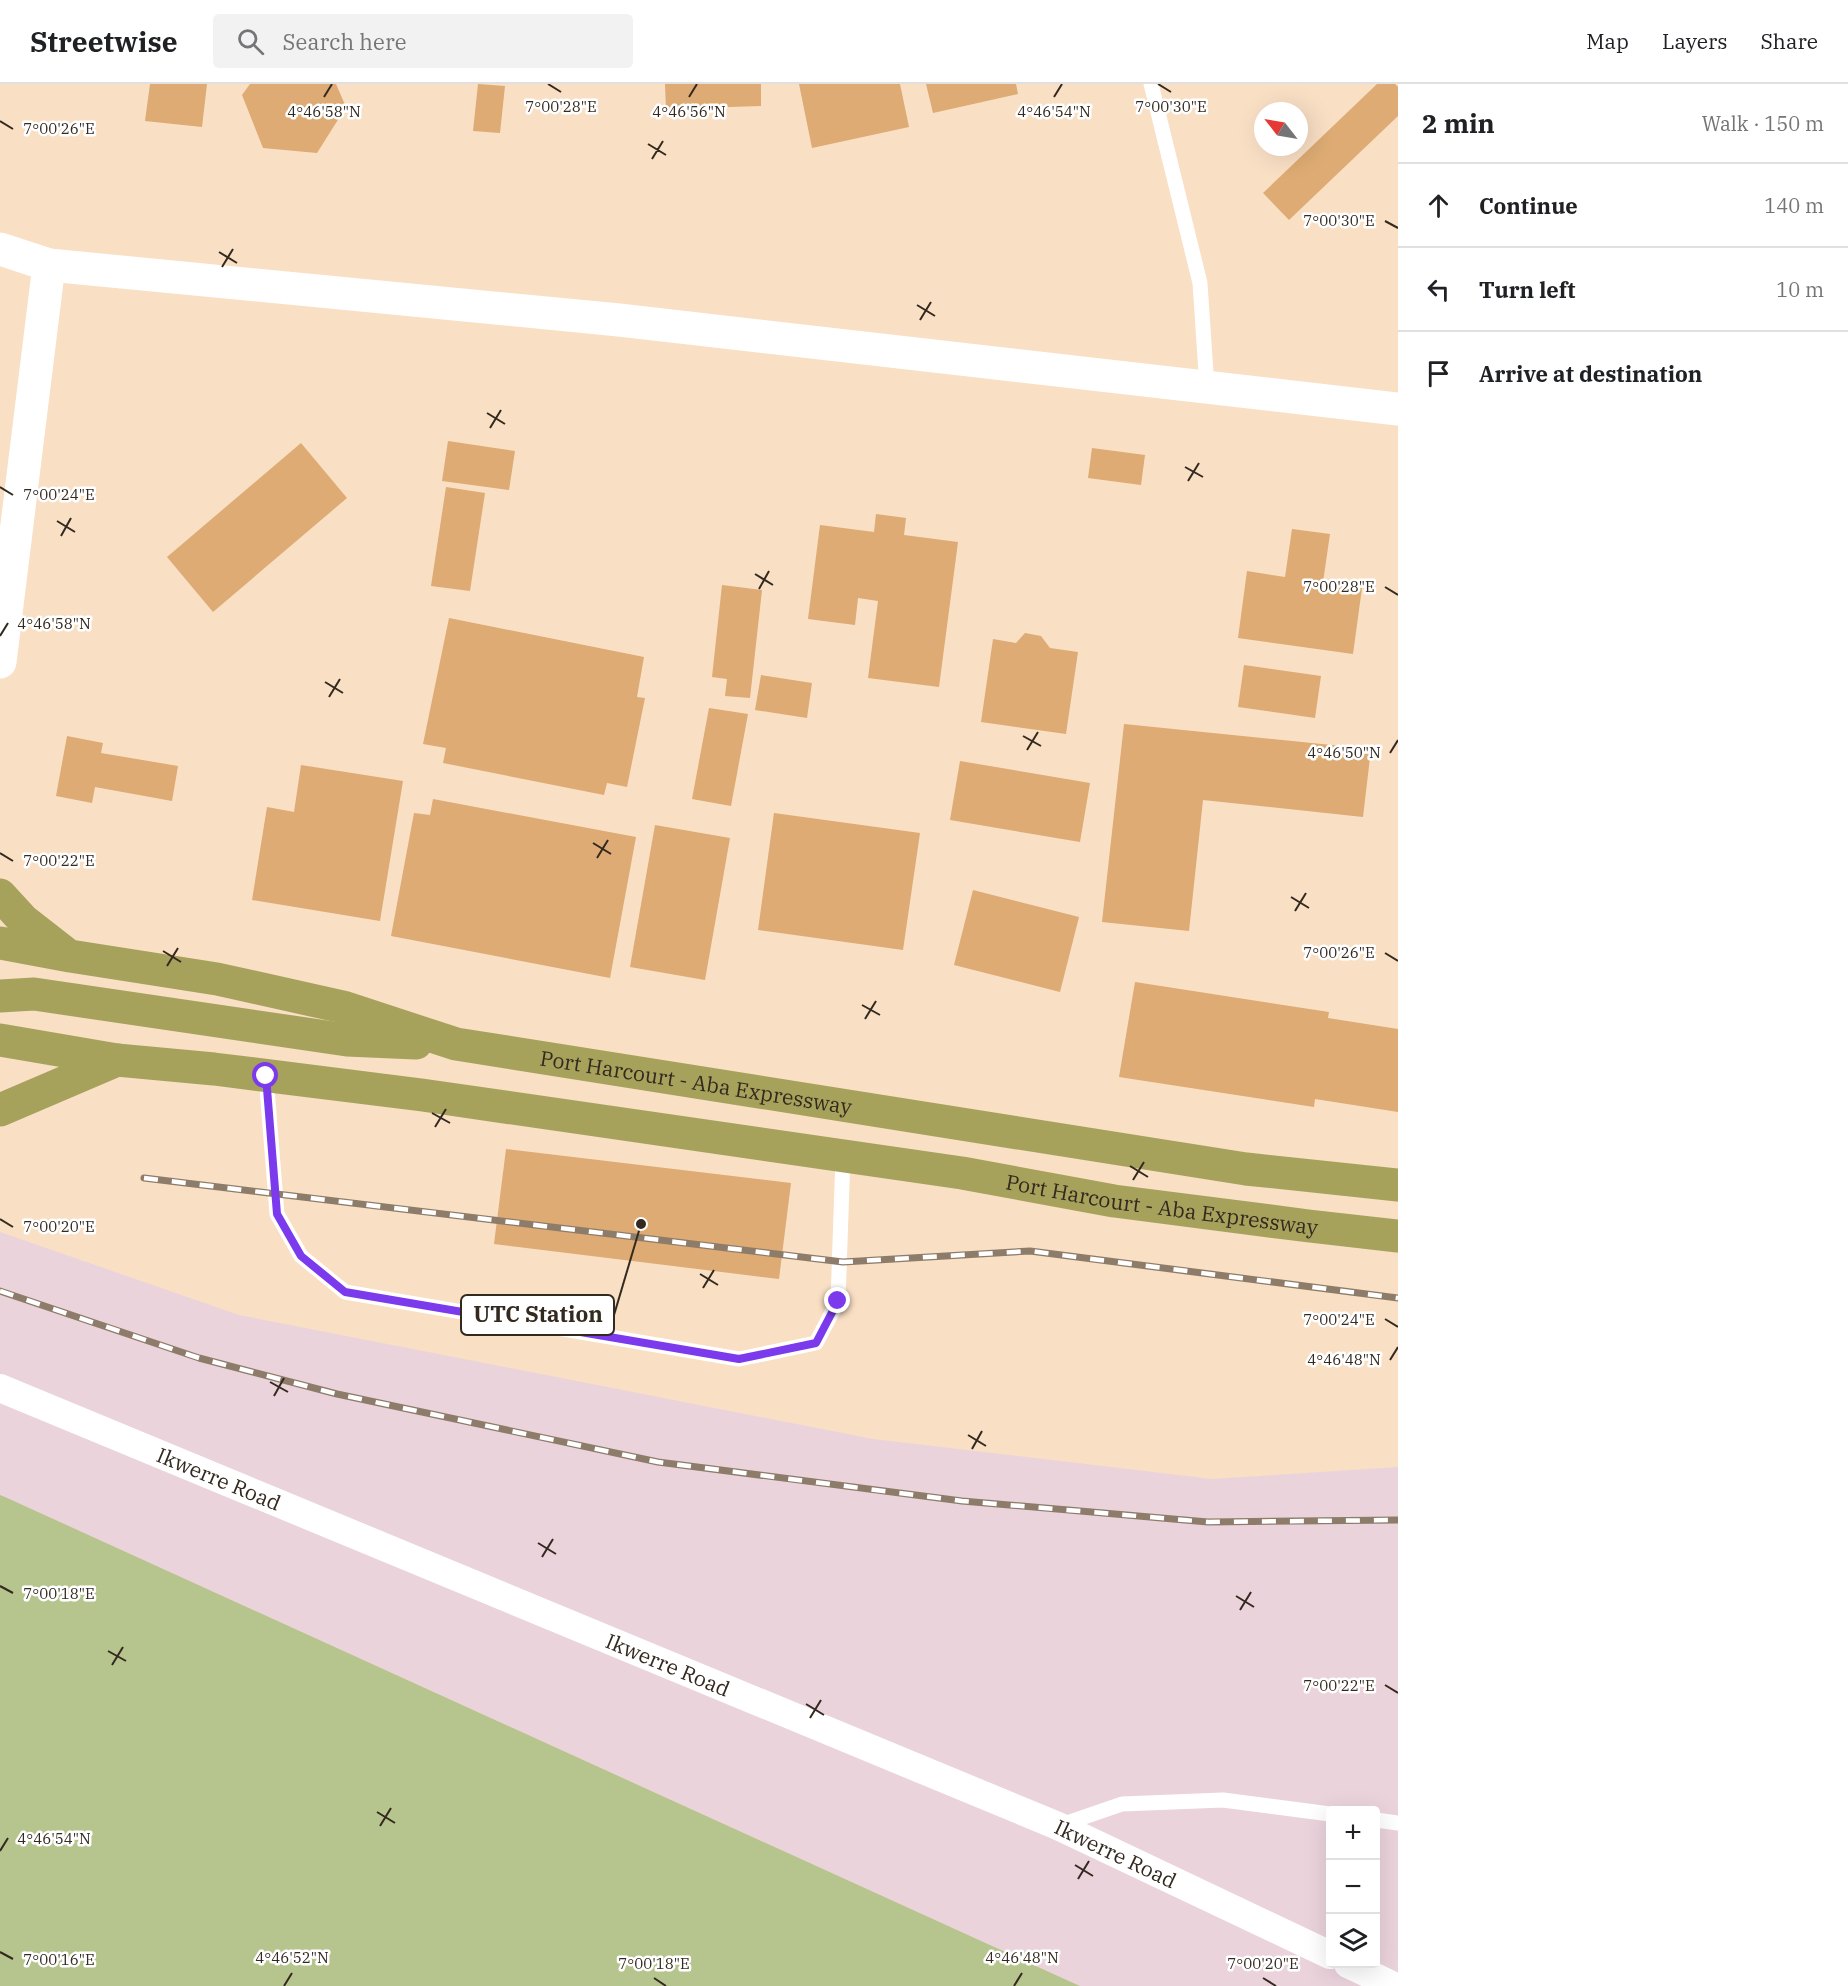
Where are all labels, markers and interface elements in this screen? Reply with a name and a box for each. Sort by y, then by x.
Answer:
search box [213,14,633,68]
text: Streetwise [30,23,177,60]
icon: search [234,25,267,58]
text: Search here [282,27,406,56]
text: Map [1586,27,1629,55]
text: Layers [1662,27,1728,55]
text: Share [1761,27,1818,55]
text: 7°00'28"E [525,97,597,116]
text: 7°00'30"E [1135,97,1207,116]
text: 4°46'58"N [287,102,361,121]
text: 4°46'56"N [652,102,726,121]
text: 4°46'54"N [1017,102,1091,121]
north arrow [1254,102,1308,156]
text: 2 min [1422,106,1495,140]
text: Walk · 150 m [1702,110,1824,137]
text: 7°00'26"E [23,119,95,138]
icon: ahead [1422,189,1455,222]
text: Continue [1479,191,1578,220]
text: 140 m [1764,192,1824,219]
text: 7°00'30"E [1303,211,1375,230]
icon: left [1422,273,1455,306]
text: Turn left [1479,275,1575,304]
text: 10 m [1776,276,1824,303]
icon: arrive [1422,357,1455,390]
text: Arrive at destination [1479,359,1702,388]
text: 7°00'24"E [23,485,95,504]
text: 7°00'28"E [1303,577,1375,596]
text: 4°46'58"N [17,614,91,633]
text: 4°46'50"N [1307,743,1381,762]
text: 7°00'22"E [23,851,95,870]
text: 7°00'26"E [1303,943,1375,962]
street label: Port Harcourt - Aba Expressway [538,1044,855,1121]
route start [252,1062,278,1088]
street label: Port Harcourt - Aba Expressway [1004,1167,1320,1241]
text: 7°00'20"E [23,1217,95,1236]
route end [824,1287,850,1313]
callout: UTC Station [461,1295,614,1335]
text: UTC Station [473,1299,603,1328]
text: 7°00'24"E [1303,1310,1375,1329]
text: 4°46'48"N [1307,1350,1381,1369]
street label: Ikwerre Road [153,1440,285,1517]
text: 7°00'18"E [23,1584,95,1603]
street label: Ikwerre Road [602,1626,734,1703]
text: 7°00'22"E [1303,1676,1375,1695]
map controls [1326,1806,1380,1968]
button: + [1326,1806,1380,1860]
street label: Ikwerre Road [1050,1812,1182,1894]
text: 4°46'54"N [17,1829,91,1848]
button: − [1326,1860,1380,1914]
button: layers [1326,1914,1380,1968]
text: 4°46'52"N [255,1948,329,1967]
text: 4°46'48"N [985,1948,1059,1967]
text: 7°00'16"E [23,1950,95,1969]
text: 7°00'18"E [618,1954,690,1973]
text: 7°00'20"E [1227,1954,1299,1973]

